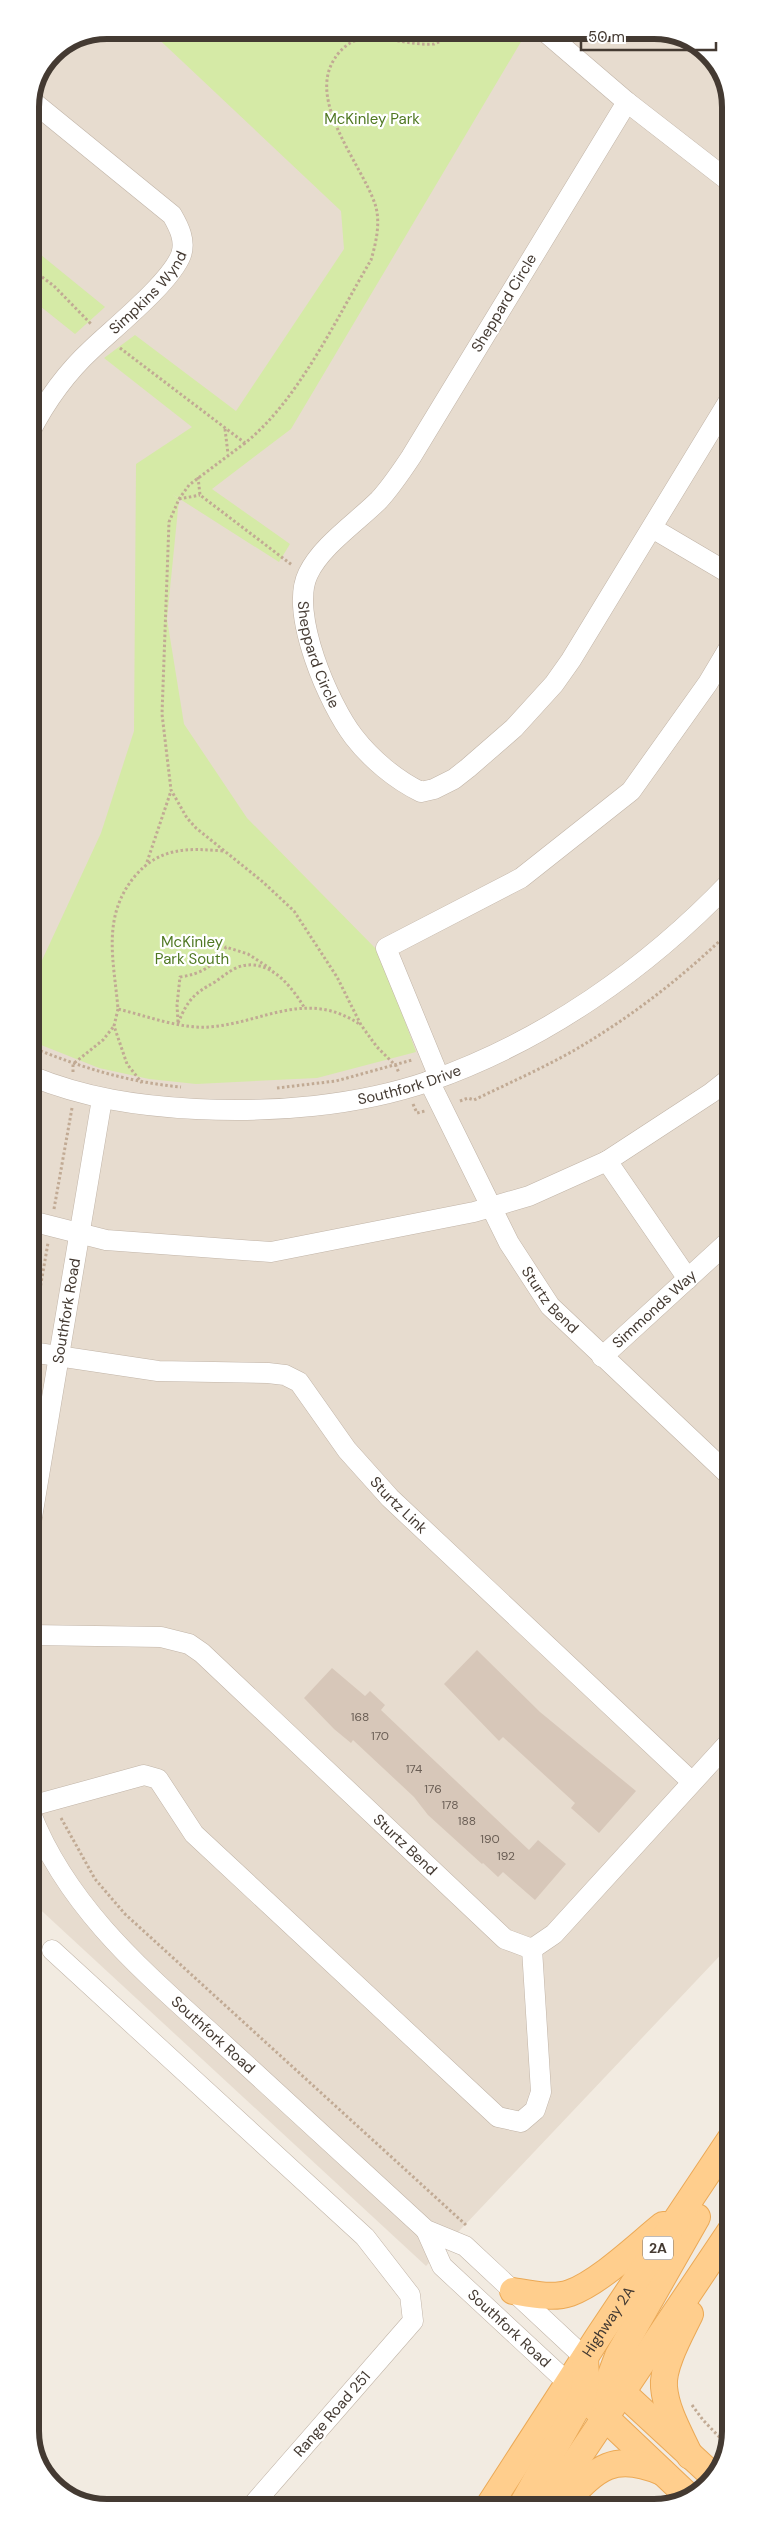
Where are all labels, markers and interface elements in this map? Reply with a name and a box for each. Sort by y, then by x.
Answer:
scale bar [581,20,716,52]
text: 50 m [588,27,625,47]
park label: McKinley Park [324,109,420,129]
street label: Simpkins Wynd [105,248,192,339]
street label: Sheppard Circle [467,250,541,356]
street label: Sheppard Circle [293,601,344,712]
park label: McKinley Park South [155,932,229,969]
street label: Southfork Drive [356,1060,464,1109]
street label: Southfork Road [48,1257,85,1365]
street label: Sturtz Bend [517,1262,583,1338]
street label: Simmonds Way [608,1265,701,1353]
street label: Sturtz Link [366,1472,432,1538]
house number: 168 [351,1709,369,1725]
house number: 170 [371,1728,389,1744]
house number: 174 [406,1761,422,1777]
house number: 176 [424,1781,442,1797]
house number: 178 [441,1797,459,1813]
street label: Sturtz Bend [369,1810,441,1880]
house number: 188 [458,1813,476,1829]
house number: 190 [480,1831,500,1847]
house number: 192 [497,1848,515,1864]
street label: Southfork Road [167,1992,259,2078]
road number: 2A [643,2236,673,2260]
street label: Highway 2A [578,2282,639,2361]
street label: Southfork Road [463,2285,555,2372]
street label: Range Road 251 [289,2367,375,2461]

